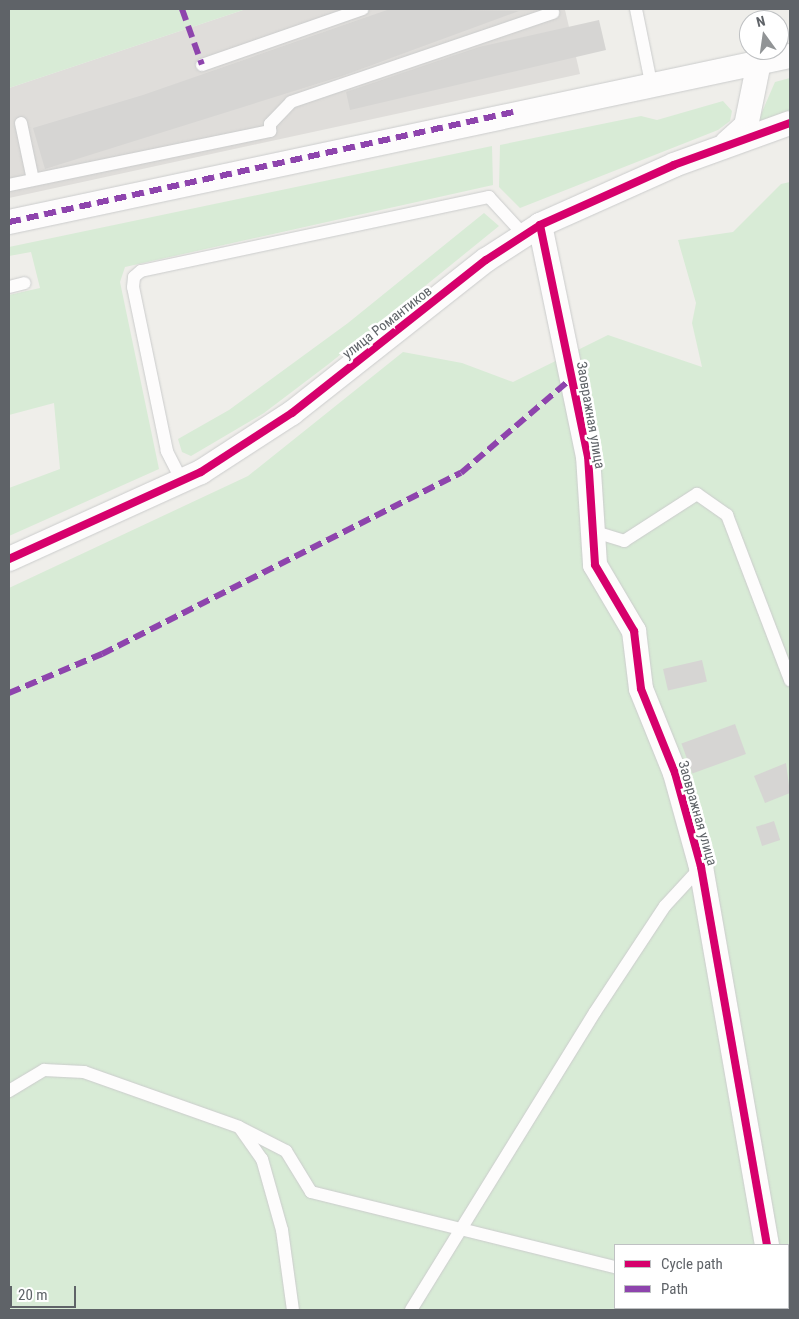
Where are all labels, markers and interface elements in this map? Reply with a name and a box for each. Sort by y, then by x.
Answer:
north arrow [739,10,789,60]
text: N [755,13,767,30]
street label: улица Романтиков [339,282,435,362]
street label: Заовражная улица [573,360,609,470]
street label: Заовражная улица [675,758,721,868]
legend [614,1244,789,1309]
text: Cycle path [661,1255,723,1273]
scale bar [12,1276,79,1308]
text: Path [661,1280,688,1298]
text: 20 m [18,1286,48,1304]

